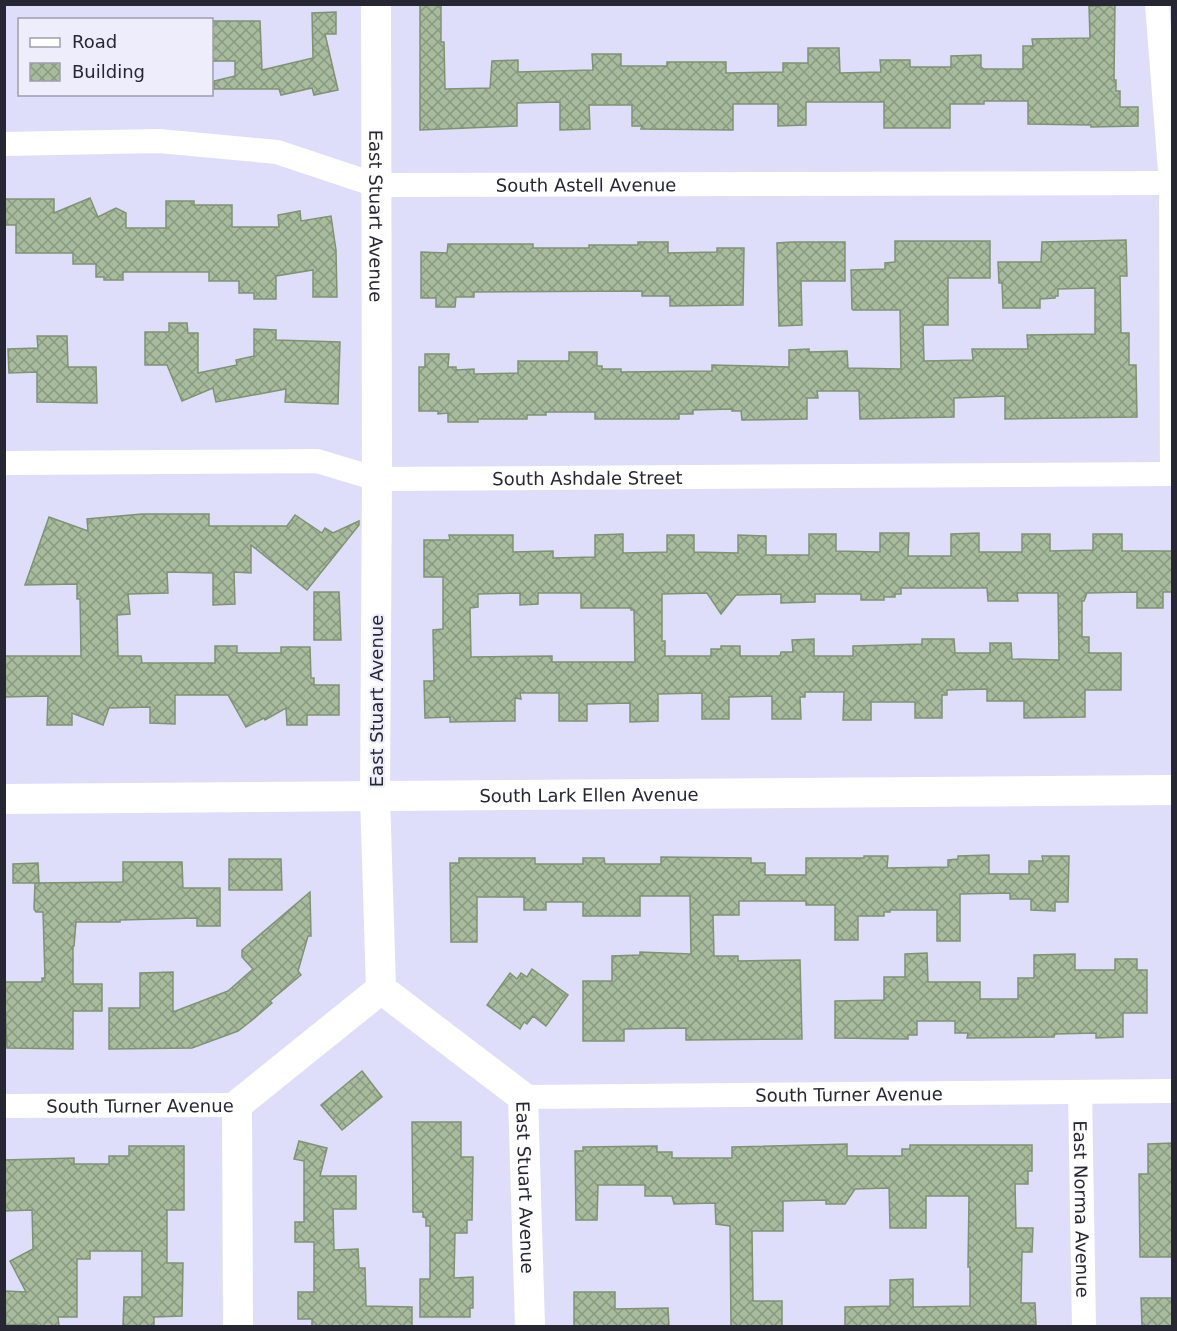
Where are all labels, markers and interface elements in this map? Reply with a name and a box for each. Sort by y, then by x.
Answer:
legend [18,18,213,96]
text: Road [72,31,117,52]
text: Building [72,61,145,82]
street label: East Stuart Avenue [366,130,387,302]
street label: South Astell Avenue [496,174,676,195]
street label: South Ashdale Street [492,467,683,489]
street label: East Stuart Avenue [366,615,387,787]
street label: South Lark Ellen Avenue [479,783,699,806]
street label: South Turner Avenue [755,1083,943,1105]
street label: South Turner Avenue [46,1095,234,1116]
street label: East Stuart Avenue [513,1101,539,1274]
street label: East Norma Avenue [1070,1120,1094,1298]

